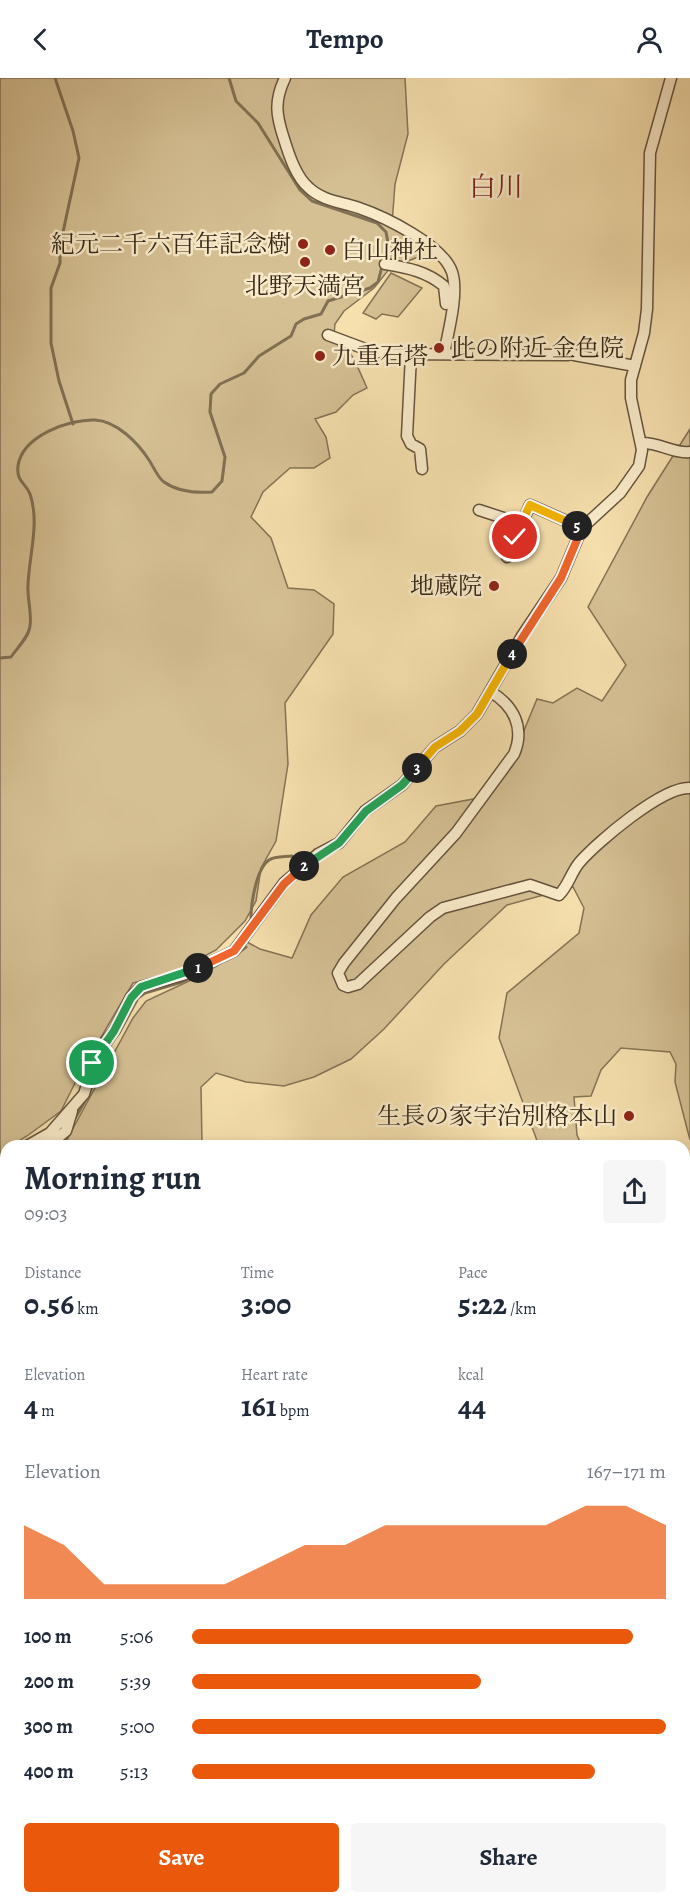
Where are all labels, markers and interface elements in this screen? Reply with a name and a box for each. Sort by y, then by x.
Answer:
text: Tempo [306,21,384,57]
icon: back [24,23,57,56]
icon: person [633,23,666,56]
district label: 白川 [469,169,523,205]
place label: 紀元二千六百年記念樹 [51,228,291,260]
place label: 白山神社 [342,234,438,266]
marker: 紀元二千六百年記念樹 [296,237,310,251]
marker: 白山神社 [323,243,337,257]
marker: 北野天満宮 [298,255,312,269]
place label: 北野天満宮 [245,270,365,302]
place label: 此の附近 金色院 [451,332,624,364]
place label: 九重石塔 [332,340,428,372]
marker: 此の附近 金色院 [432,341,446,355]
marker: 九重石塔 [313,349,327,363]
pin [489,511,540,562]
pin: 5 [562,511,592,541]
text: 5 [574,515,580,537]
icon: check [498,520,531,553]
place label: 地蔵院 [410,570,482,602]
marker: 地蔵院 [487,579,501,593]
pin: 4 [497,639,527,669]
text: 4 [508,643,516,665]
pin: 3 [402,753,432,783]
text: 3 [414,757,420,779]
pin: 2 [289,851,319,881]
text: 2 [300,855,308,877]
pin: 1 [183,953,213,983]
text: 1 [195,957,201,979]
pin [66,1037,117,1088]
icon: arrive [75,1046,108,1079]
place label: 生長の家宇治別格本山 [377,1100,617,1132]
marker: 生長の家宇治別格本山 [622,1109,636,1123]
text: Morning run [24,1155,201,1200]
button: share [603,1160,666,1223]
text: 09:03 [24,1200,68,1227]
text: Distance [24,1262,81,1284]
text: Time [241,1262,274,1284]
text: Pace [458,1262,488,1284]
text: 0.56 [24,1284,74,1324]
text: 3:00 [241,1284,291,1324]
text: 5:22 [458,1284,507,1324]
text: km [74,1298,99,1320]
text: /km [507,1298,537,1320]
text: Elevation [24,1364,85,1386]
text: Heart rate [241,1364,308,1386]
text: kcal [458,1364,484,1386]
text: 4 [24,1386,38,1426]
text: 161 [241,1386,277,1426]
text: 44 [458,1386,486,1426]
text: m [38,1400,55,1422]
text: bpm [277,1400,310,1422]
text: Elevation [24,1458,101,1485]
text: 167–171 m [587,1458,666,1485]
text: 100 m [24,1623,72,1650]
text: 5:06 [120,1623,153,1650]
text: 200 m [24,1668,74,1695]
text: 5:39 [120,1668,151,1695]
text: 300 m [24,1713,73,1740]
text: 5:00 [120,1713,155,1740]
text: 400 m [24,1758,74,1785]
text: 5:13 [120,1758,149,1785]
button: Save [24,1823,339,1892]
button: Share [351,1823,666,1892]

